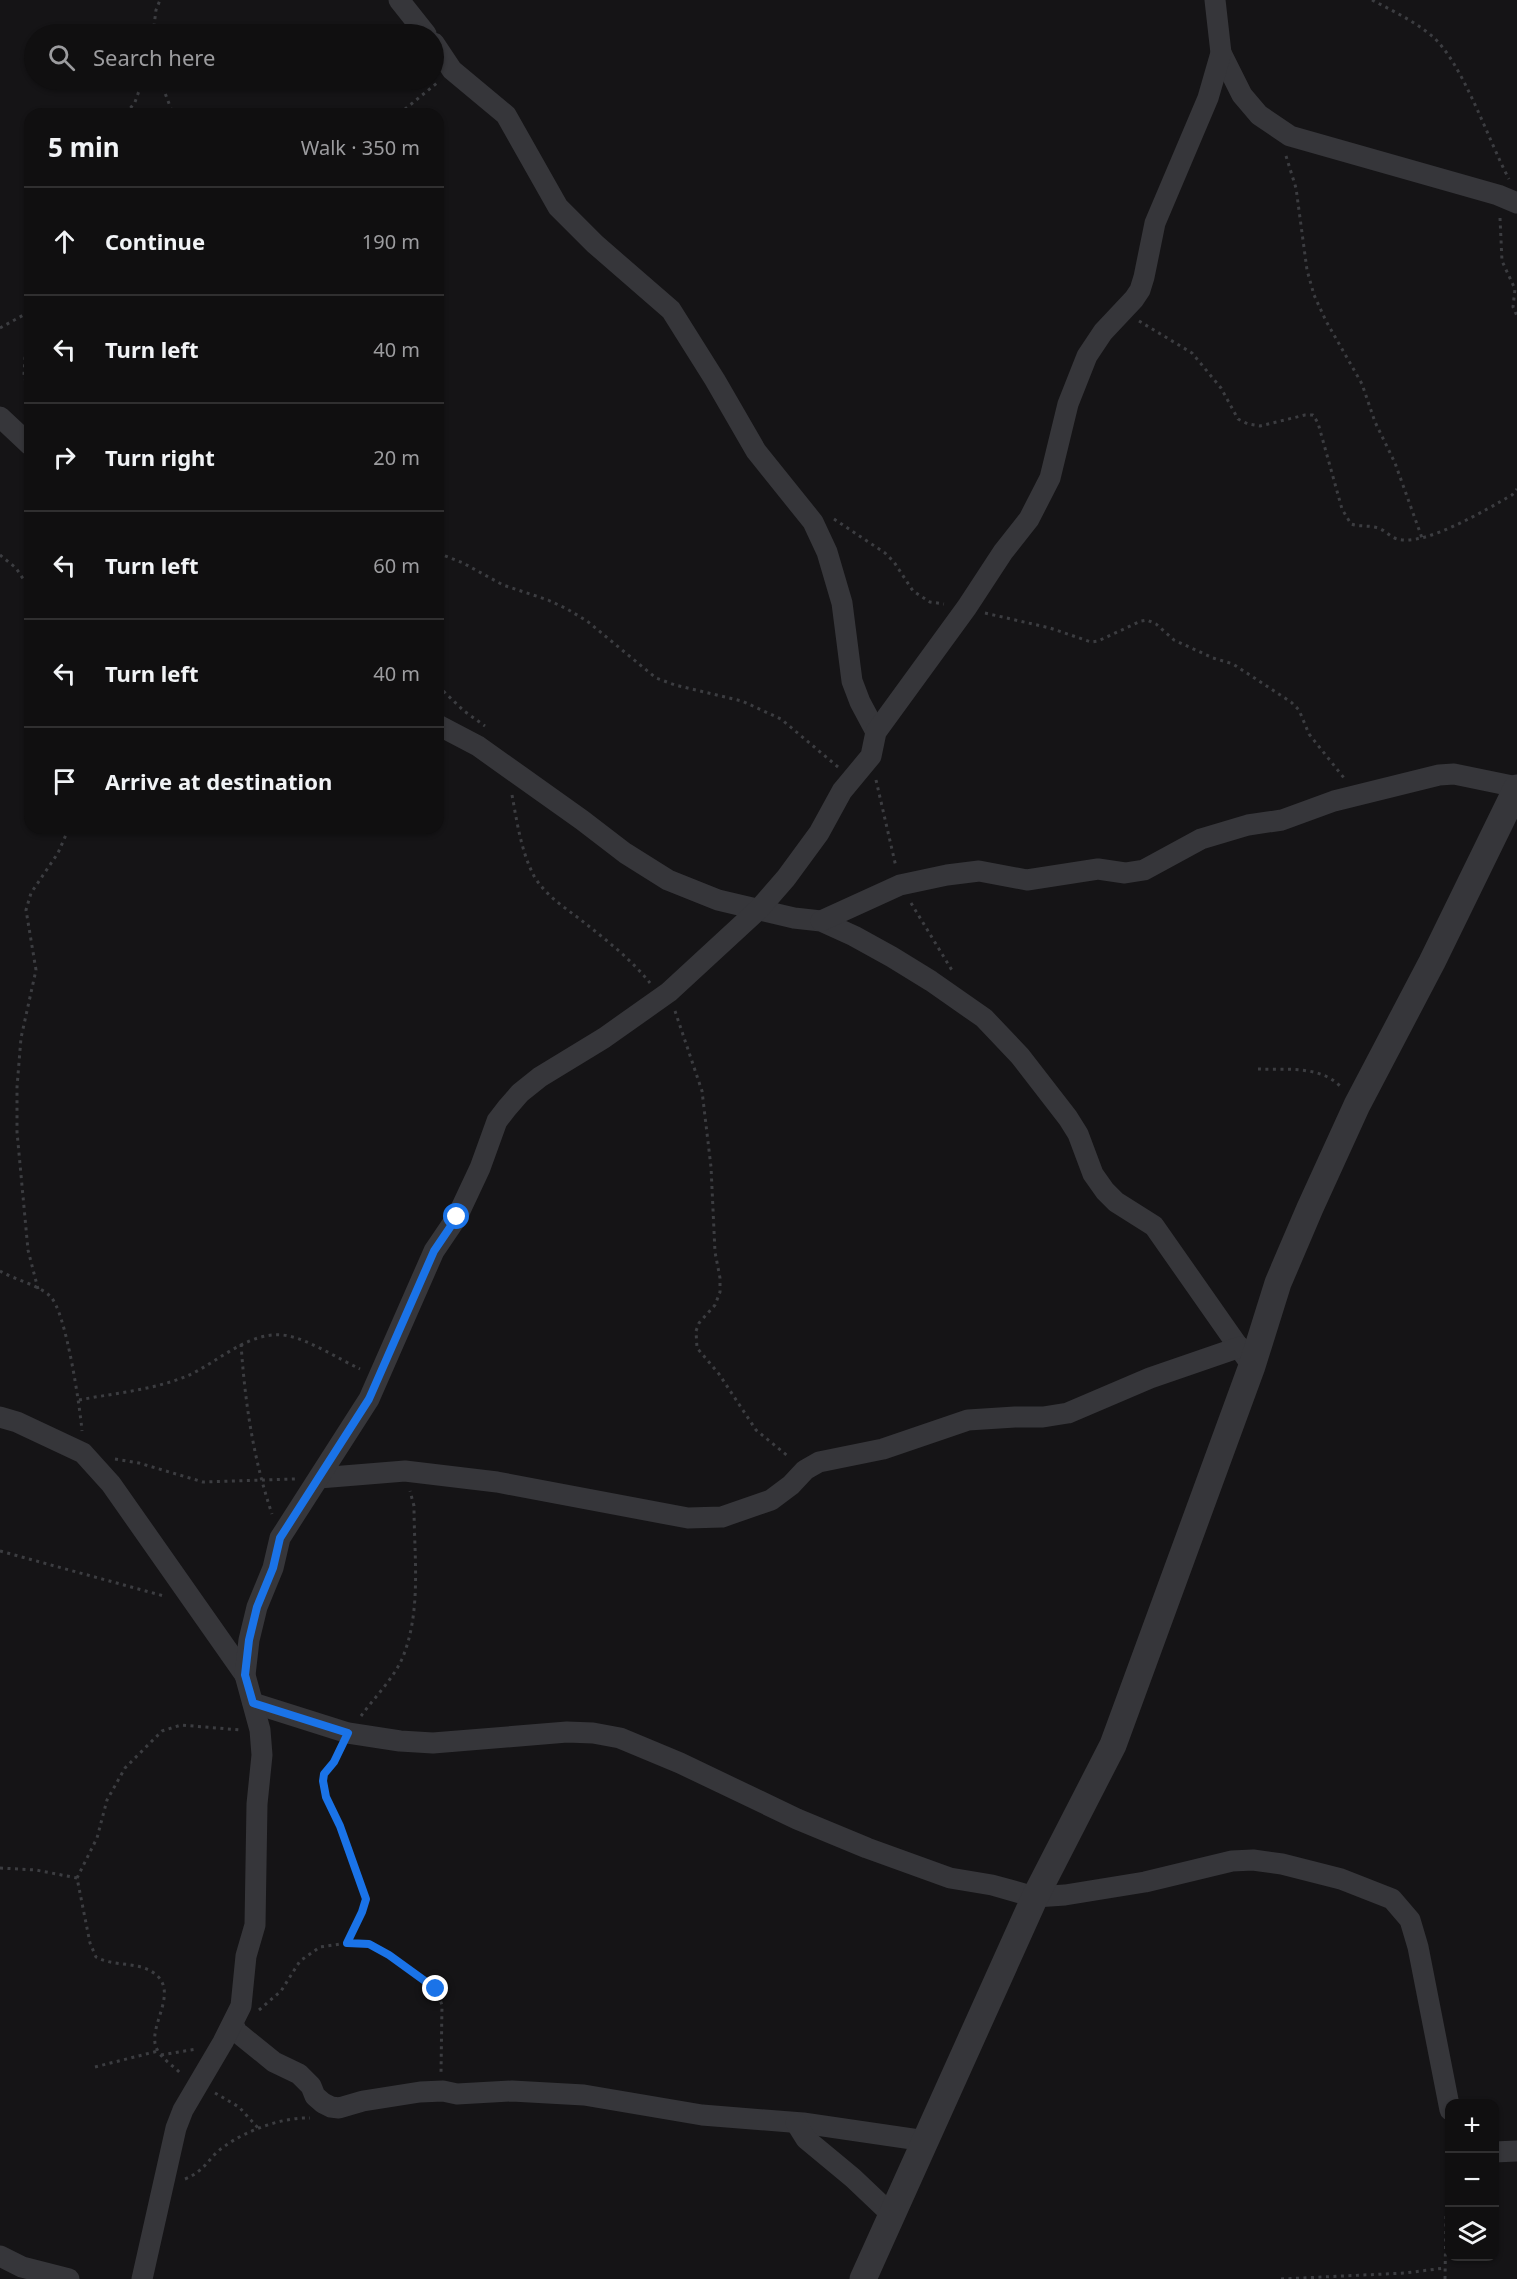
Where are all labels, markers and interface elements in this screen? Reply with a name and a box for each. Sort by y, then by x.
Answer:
search box [24,24,444,90]
icon: search [45,41,78,74]
text: Search here [93,42,215,72]
text: 5 min [48,129,120,165]
text: Walk · 350 m [301,134,420,161]
icon: ahead [48,225,81,258]
text: Continue [105,226,205,256]
text: 190 m [362,228,420,255]
icon: left [48,333,81,366]
text: Turn left [105,334,199,364]
text: 40 m [373,336,420,363]
icon: right [48,441,81,474]
text: Turn right [105,442,215,472]
text: 20 m [373,444,420,471]
icon: left [48,549,81,582]
text: Turn left [105,550,199,580]
text: 60 m [373,552,420,579]
icon: left [48,657,81,690]
text: Turn left [105,658,199,688]
text: 40 m [373,660,420,687]
icon: arrive [48,765,81,798]
text: Arrive at destination [105,766,332,796]
route start [443,1203,469,1229]
route end [422,1975,448,2001]
map controls [1445,2099,1499,2261]
button: + [1445,2099,1499,2153]
button: − [1445,2153,1499,2207]
button: layers [1445,2207,1499,2261]

